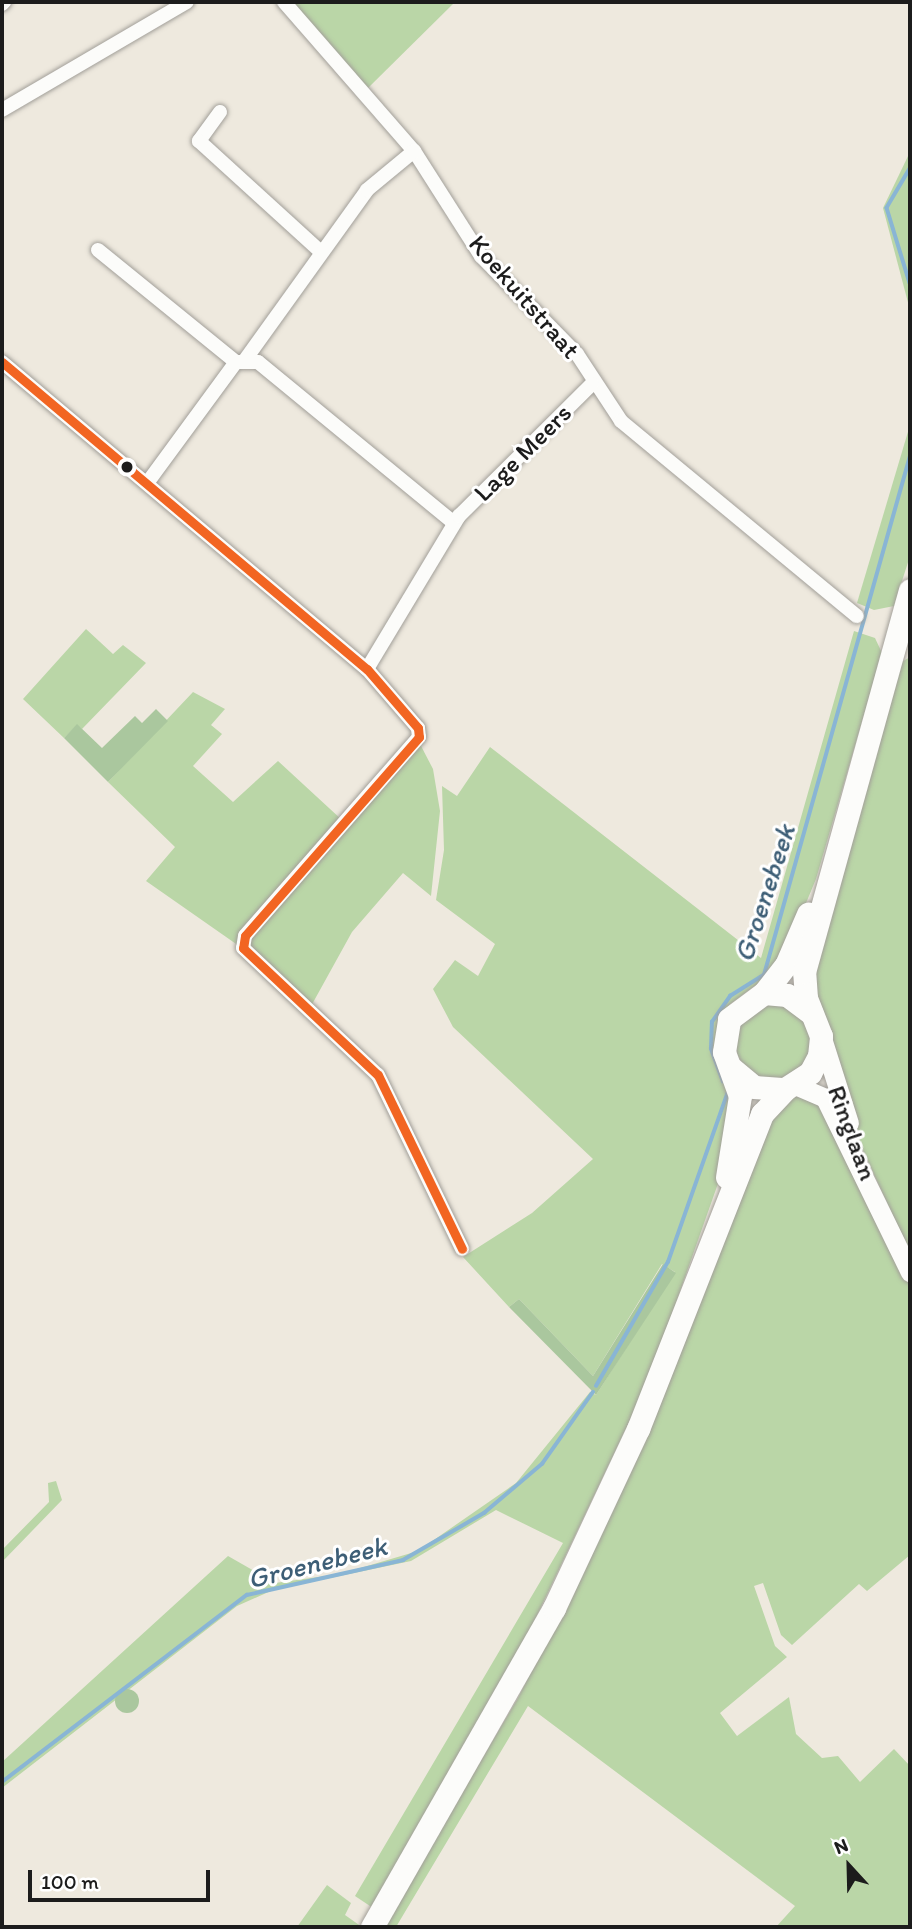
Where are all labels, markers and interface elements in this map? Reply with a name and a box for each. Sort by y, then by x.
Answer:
street label: Koekuitstraat [462,229,586,365]
street label: Lage Meers [468,398,578,508]
unlabelled marker [120,460,134,474]
water label: Groenebeek [726,820,802,966]
street label: Ringlaan [820,1081,884,1185]
water label: Groenebeek [244,1528,390,1596]
north arrow [814,1831,884,1901]
text: N [831,1833,851,1859]
scale bar [32,1856,214,1900]
text: 100 m [41,1869,99,1894]

